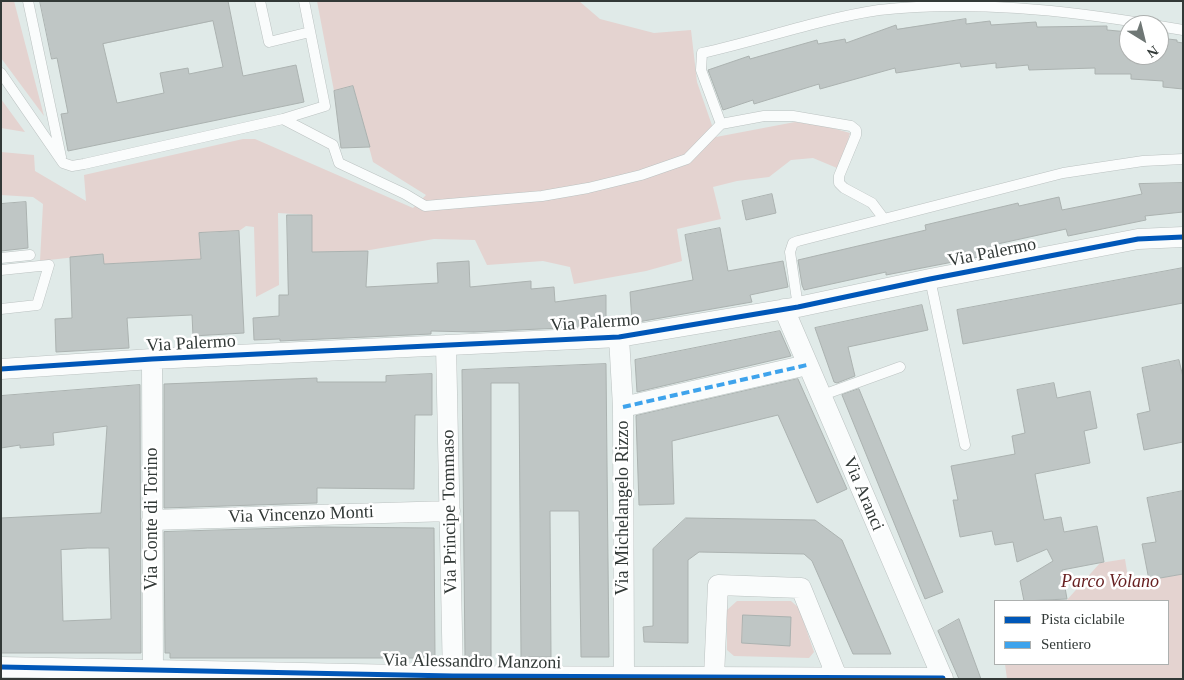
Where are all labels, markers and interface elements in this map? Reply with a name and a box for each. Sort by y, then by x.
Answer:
north arrow [1119,15,1169,65]
text: N [1144,43,1161,61]
street label: Via Palermo [946,234,1038,272]
street label: Via Palermo [550,309,640,337]
street label: Via Palermo [146,331,236,357]
street label: Via Michelangelo Rizzo [612,421,634,595]
street label: Via Principe Tommaso [438,430,462,594]
street label: Via Conte di Torino [141,447,163,591]
street label: Via Aranci [838,454,888,534]
street label: Via Vincenzo Monti [228,502,374,528]
park label: Parco Volano [1061,571,1159,593]
legend [994,600,1169,665]
text: Pista ciclabile [1041,611,1125,627]
text: Sentiero [1041,636,1091,652]
street label: Via Alessandro Manzoni [382,650,562,674]

